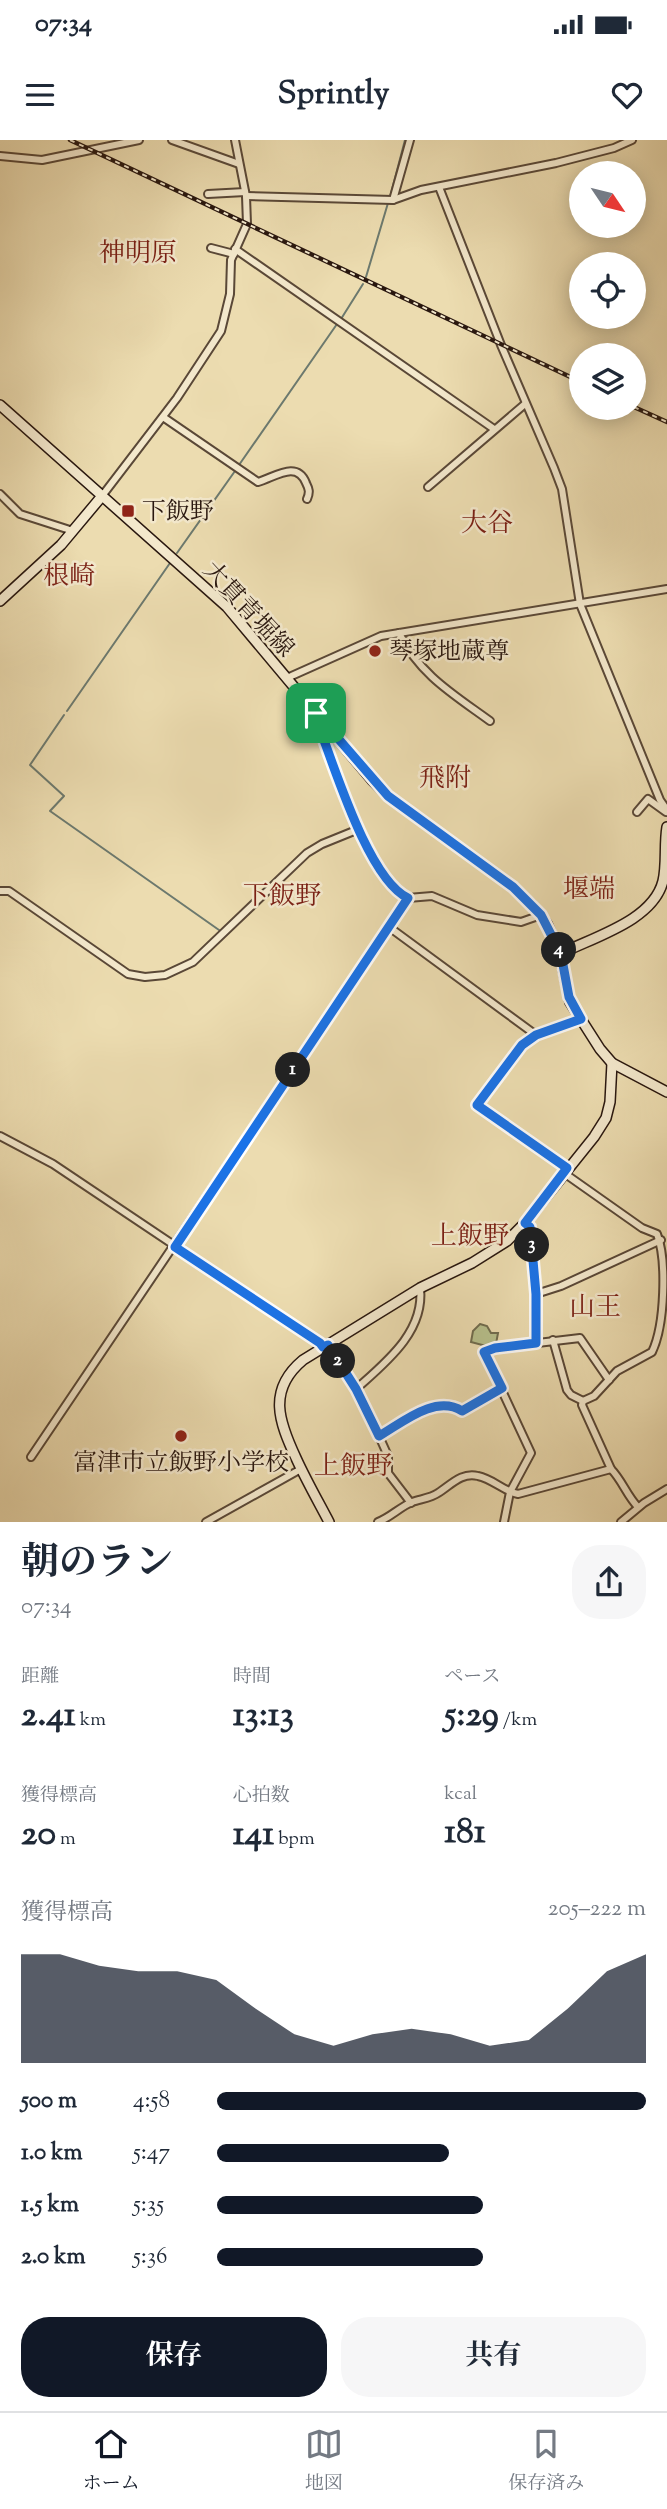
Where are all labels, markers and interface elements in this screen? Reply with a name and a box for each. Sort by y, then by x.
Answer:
text: 07:34 [35,6,92,43]
text: Sprintly [277,72,390,118]
icon: menu [21,76,59,114]
icon: heart [608,76,646,114]
north arrow [569,161,646,238]
map controls [569,161,646,420]
district label: 神明原 [99,236,177,273]
button: locate [569,252,646,329]
button: layers [569,343,646,420]
place label: 下飯野 [142,496,214,530]
marker: 下飯野 [120,503,136,519]
district label: 大谷 [461,506,513,543]
street label: 大貫青堀線 [194,555,301,666]
district label: 根崎 [43,559,95,596]
place label: 琴塚地蔵尊 [389,636,509,670]
marker: 琴塚地蔵尊 [367,643,383,659]
pin [286,683,346,743]
icon: arrive [297,694,335,732]
district label: 飛附 [419,761,471,798]
district label: 堰端 [563,872,615,909]
district label: 下飯野 [243,879,321,916]
pin: 4 [542,932,576,968]
text: 4 [554,936,563,963]
pin: 1 [276,1052,310,1088]
text: 1 [289,1056,296,1083]
district label: 上飯野 [431,1219,509,1256]
pin: 3 [514,1228,550,1262]
text: 3 [528,1231,535,1258]
district label: 山王 [569,1290,621,1327]
pin: 2 [320,1344,356,1378]
text: 2 [333,1347,342,1374]
marker: 富津市立飯野小学校 [173,1428,189,1444]
place label: 富津市立飯野小学校 [73,1447,289,1481]
district label: 上飯野 [314,1449,392,1486]
text: 朝のラン [21,1538,173,1592]
button: share [572,1545,646,1619]
text: 07:34 [21,1591,72,1624]
text: 距離 [21,1664,59,1691]
text: 時間 [233,1664,271,1691]
text: ペース [444,1664,500,1691]
text: 2.41 [21,1691,76,1742]
text: 13:13 [233,1691,294,1742]
text: 5:29 [444,1691,499,1742]
text: km [76,1707,106,1734]
text: /km [499,1707,537,1734]
text: kcal [444,1781,477,1808]
text: 獲得標高 [21,1783,97,1810]
text: 心拍数 [233,1783,290,1810]
text: 181 [444,1808,486,1859]
text: 20 [21,1810,56,1861]
text: 141 [233,1810,274,1861]
text: m [56,1826,76,1853]
text: bpm [274,1826,315,1853]
text: 205–222 m [548,1893,646,1926]
text: 獲得標高 [21,1897,113,1930]
text: 500 m [21,2085,77,2118]
text: 4:58 [133,2085,170,2118]
text: 1.0 km [21,2137,83,2170]
text: 5:47 [133,2137,170,2170]
text: 1.5 km [21,2189,79,2222]
text: 5:35 [133,2189,164,2222]
text: 2.0 km [21,2241,86,2274]
text: 5:36 [133,2241,167,2274]
button: 保存 [21,2317,327,2397]
button: 共有 [341,2317,646,2397]
tab: ホーム [83,2425,140,2498]
tab: 地図 [305,2425,343,2498]
tab: 保存済み [508,2425,584,2498]

